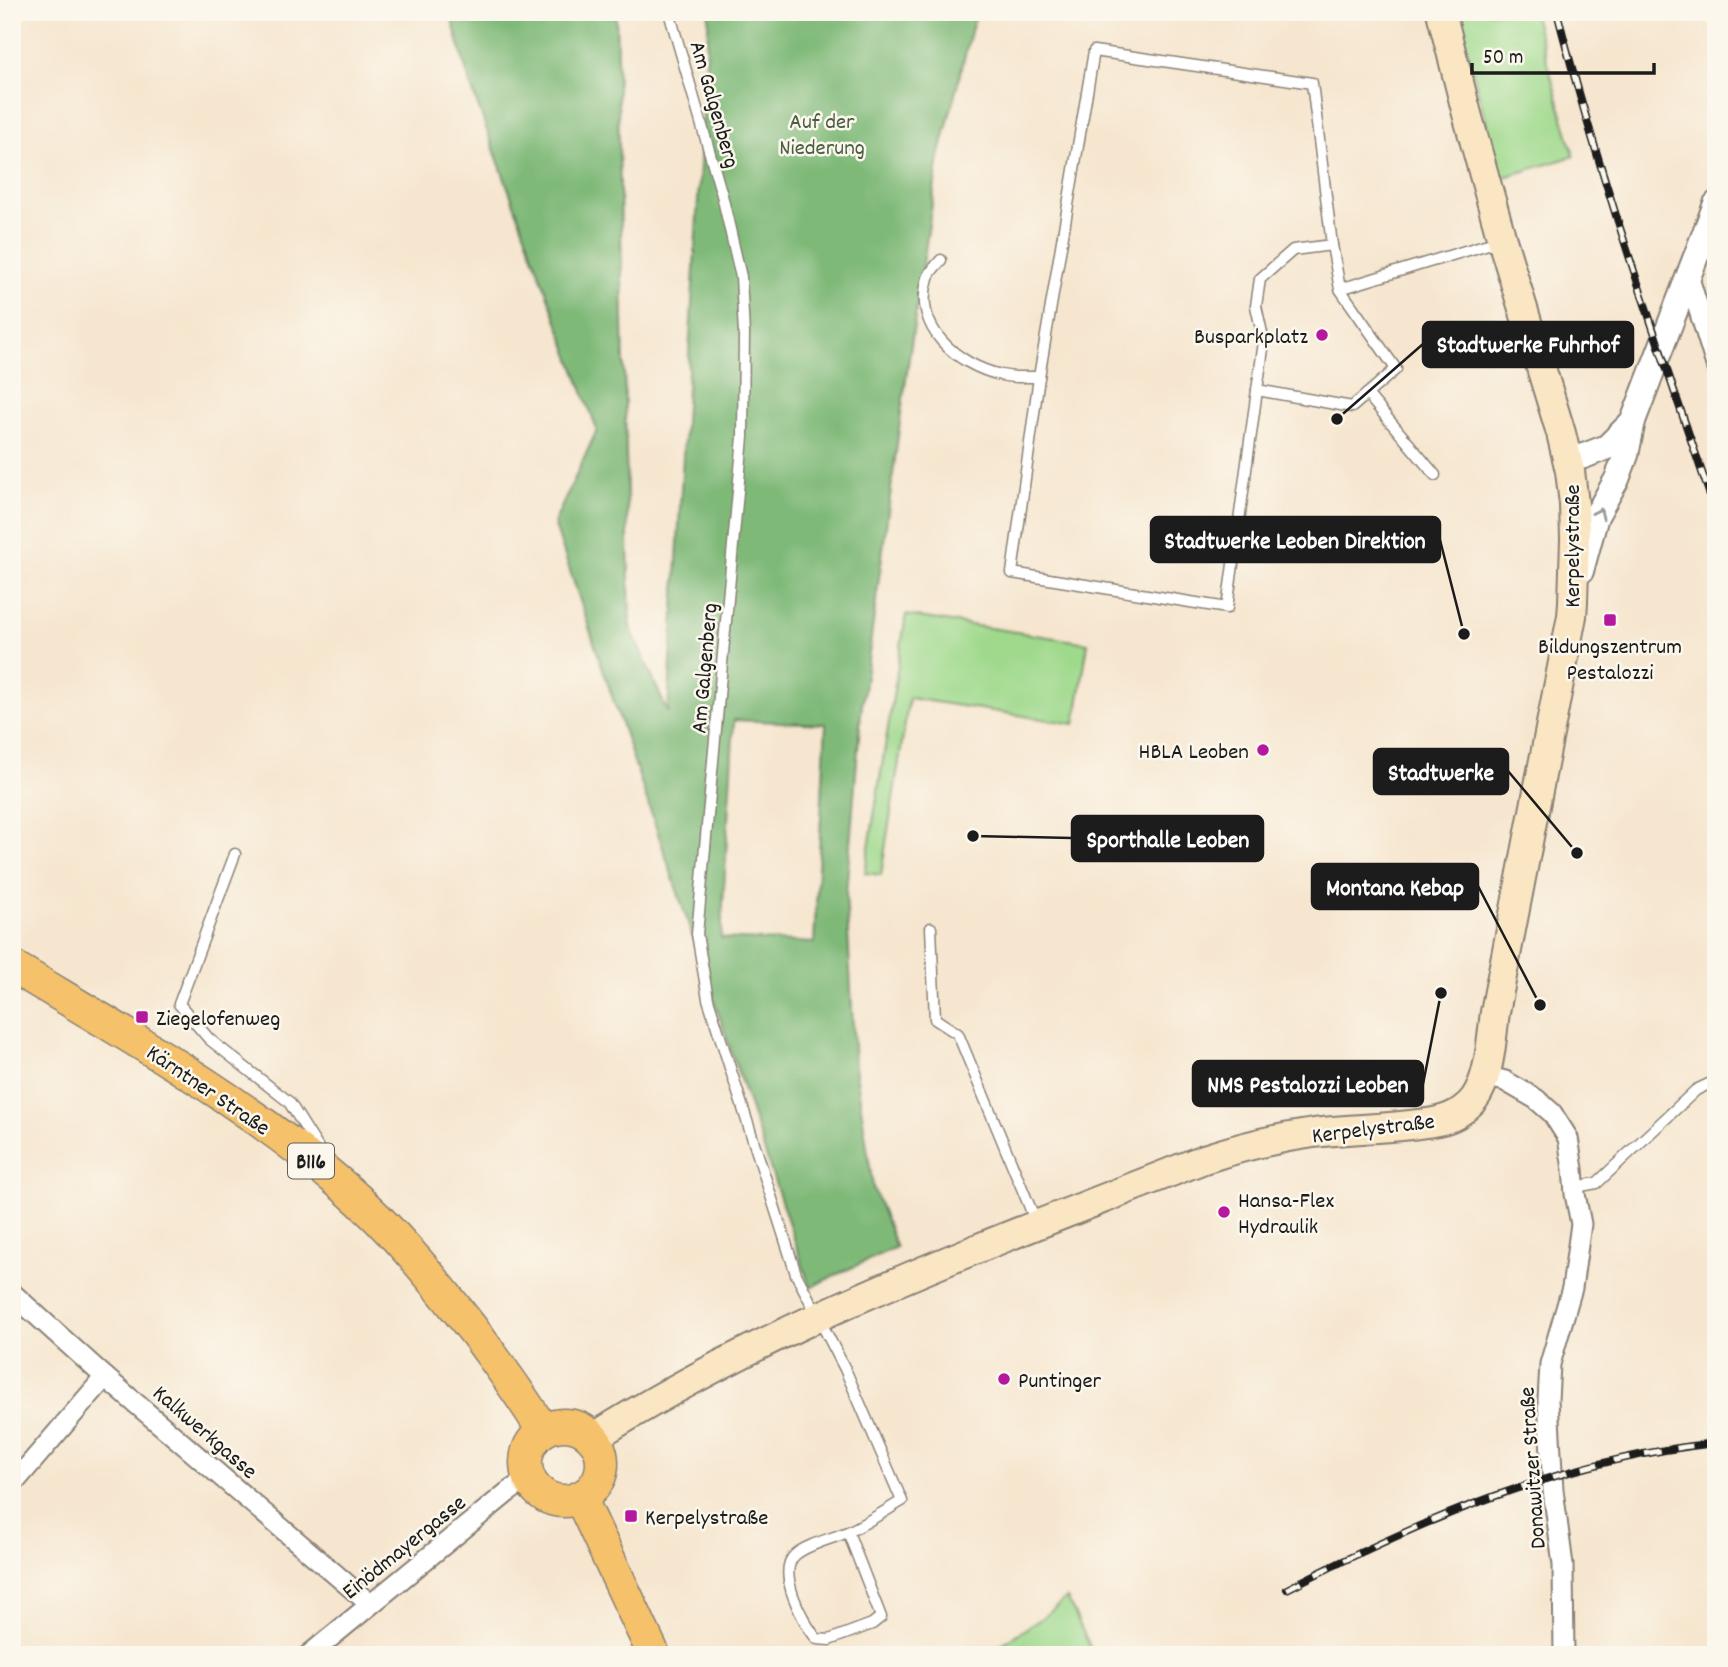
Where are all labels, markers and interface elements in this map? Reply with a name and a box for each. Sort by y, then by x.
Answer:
scale bar [1472,32,1654,76]
street label: Am Galgenberg [679,37,747,172]
text: 50 m [1483,44,1523,74]
park label: Auf der Niederung [779,107,865,166]
place label: Busparkplatz [1194,322,1308,355]
callout: Stadtwerke Fuhrhof [1423,322,1633,367]
marker: Busparkplatz [1314,327,1330,343]
text: Stadtwerke Fuhrhof [1437,330,1621,364]
street label: Kerpelystraße [1558,484,1591,608]
one-way arrow [1591,508,1605,520]
callout: Stadtwerke Leoben Direktion [1151,517,1440,562]
text: Stadtwerke Leoben Direktion [1164,526,1426,560]
street label: Am Galgenberg [684,602,729,735]
marker: Bildungszentrum Pestalozzi [1602,612,1618,628]
place label: Bildungszentrum Pestalozzi [1538,632,1682,691]
place label: HBLA Leoben [1139,737,1249,770]
marker: HBLA Leoben [1255,742,1271,758]
callout: Stadtwerke [1374,749,1508,794]
text: Stadtwerke [1388,758,1494,792]
callout: Sporthalle Leoben [1072,816,1263,861]
text: Sporthalle Leoben [1087,825,1249,859]
callout: Montana Kebap [1312,864,1478,909]
text: Montana Kebap [1326,873,1464,907]
place label: Ziegelofenweg [156,1004,280,1037]
marker: Ziegelofenweg [134,1009,150,1025]
street label: Kärntner Straße [138,1038,276,1146]
callout: NMS Pestalozzi Leoben [1193,1061,1423,1106]
text: NMS Pestalozzi Leoben [1207,1070,1409,1104]
street label: Kerpelystraße [1310,1107,1437,1154]
road number: B116 [288,1144,334,1178]
place label: Hansa-Flex Hydraulik [1238,1186,1334,1245]
marker: Hansa-Flex Hydraulik [1216,1204,1232,1220]
place label: Puntinger [1018,1366,1101,1399]
marker: Puntinger [996,1371,1012,1387]
street label: Kalkwerkgasse [144,1379,263,1489]
street label: Donawitzer Straße [1512,1385,1557,1550]
street label: Einödmayergasse [336,1488,474,1609]
place label: Kerpelystraße [645,1503,768,1536]
marker: Kerpelystraße [623,1508,639,1524]

